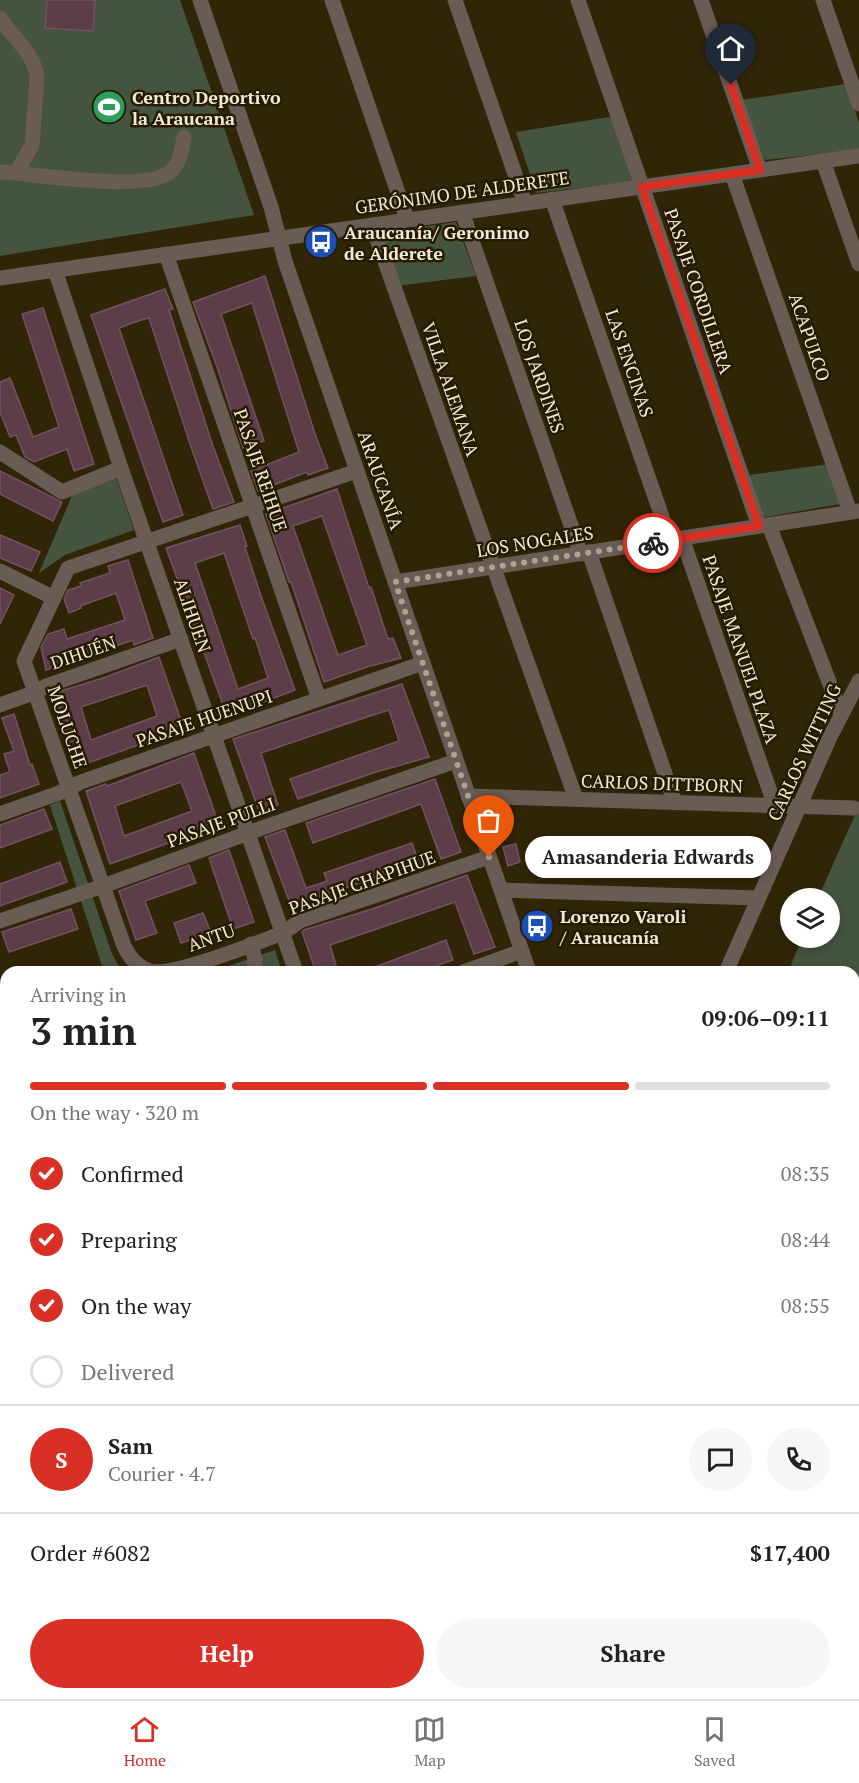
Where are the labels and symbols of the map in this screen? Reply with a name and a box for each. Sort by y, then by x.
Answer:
pin [705,23,756,85]
place label: Centro Deportivo la Araucana [132,85,281,130]
sports icon: Centro Deportivo la Araucana [91,89,127,125]
street label: GERÓNIMO DE ALDERETE [353,165,571,219]
street label: PASAJE CORDILLERA [659,205,739,378]
place label: Araucanía/ Geronimo de Alderete [344,220,530,265]
bus stop icon: Araucanía/ Geronimo de Alderete [303,224,339,260]
street label: ACAPULCO [784,290,836,384]
street label: LAS ENCINAS [600,306,660,420]
street label: LOS JARDINES [509,316,571,436]
street label: VILLA ALEMANA [417,319,485,460]
street label: PASAJE REIHUE [229,405,293,535]
street label: ARAUCANÍA [353,427,409,533]
courier [623,513,683,573]
street label: LOS NOGALES [475,520,595,562]
street label: PASAJE MANUEL PLAZA [697,551,785,747]
street label: ALIHUEN [169,575,217,655]
street label: DIHUÉN [47,630,119,674]
street label: CARLOS WITTING [762,679,847,825]
street label: MOLUCHE [43,682,93,772]
street label: PASAJE HUENUPI [133,683,275,753]
street label: CARLOS DITTBORN [581,768,743,798]
street label: PASAJE PULLI [164,791,278,853]
pin [463,795,514,857]
callout: Amasanderia Edwards [525,836,771,878]
street label: PASAJE CHAPIHUE [285,844,439,920]
place label: Lorenzo Varoli / Araucanía [559,904,687,949]
bus stop icon: Lorenzo Varoli / Araucanía [519,908,555,944]
street label: ANTU [184,917,238,957]

